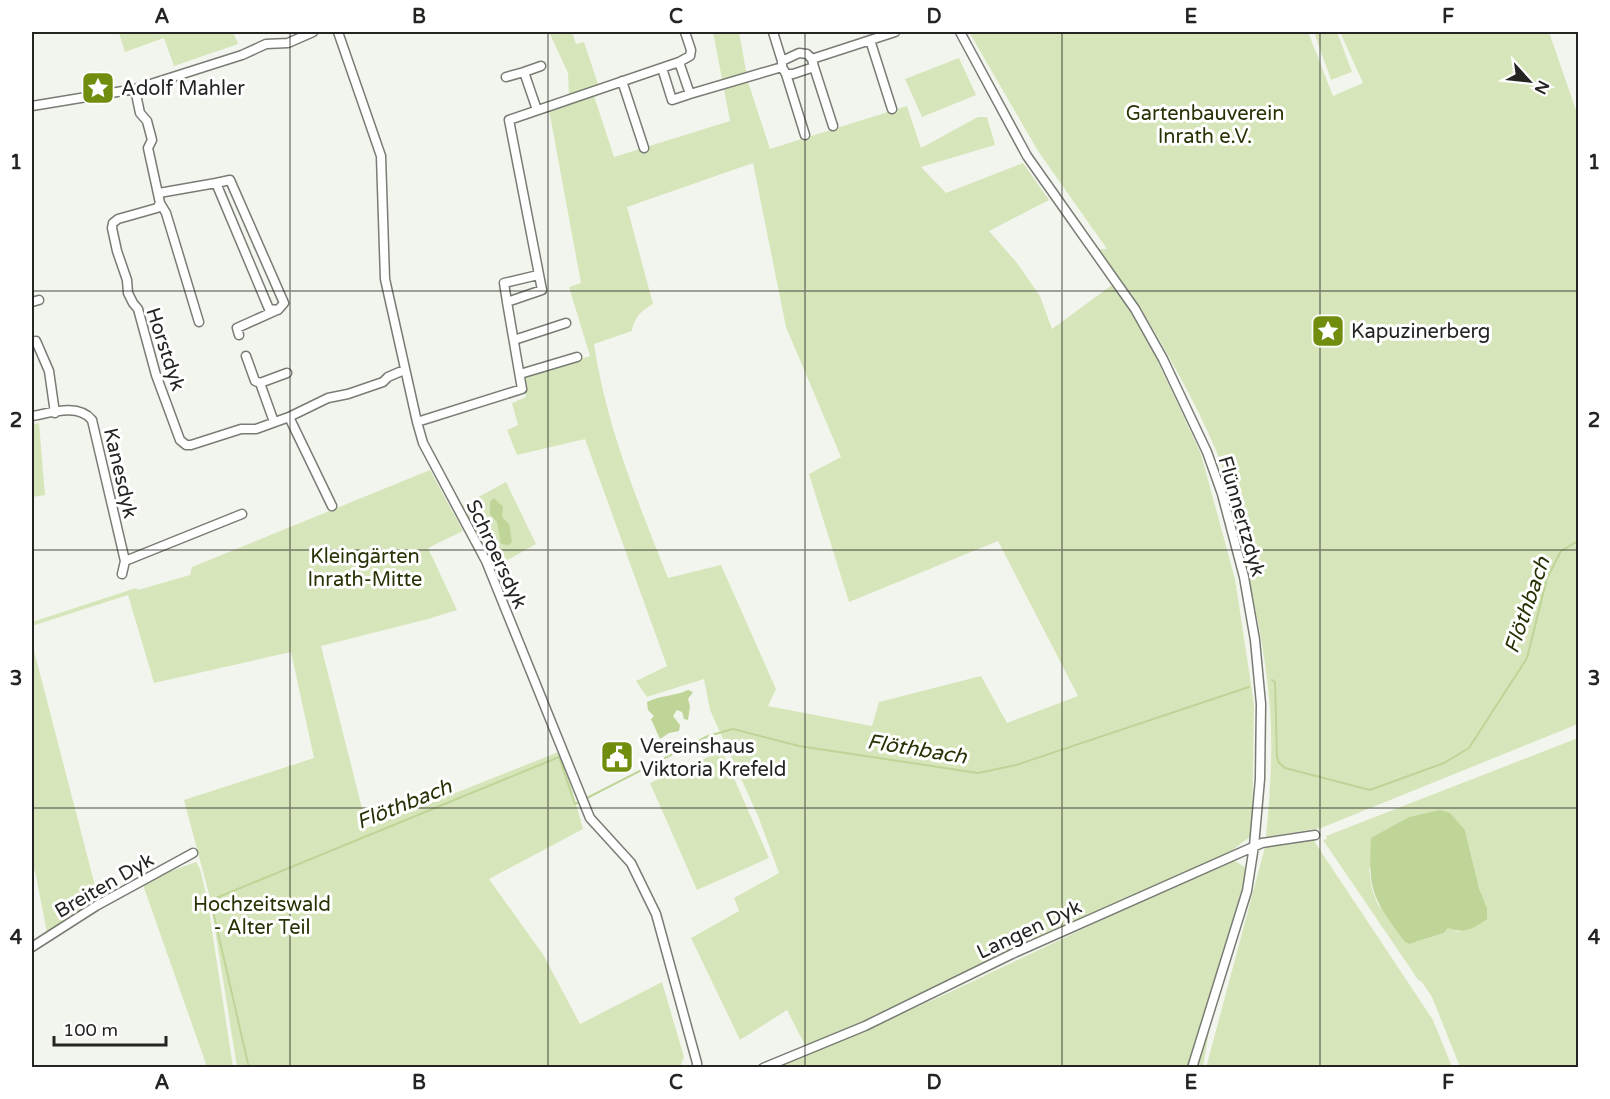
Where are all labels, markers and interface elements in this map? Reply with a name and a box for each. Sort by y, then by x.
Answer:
text: A [155,5,170,29]
text: B [412,5,426,29]
text: C [669,5,683,29]
text: D [926,5,942,29]
text: E [1185,5,1198,29]
text: F [1442,5,1454,29]
north arrow [1499,51,1559,111]
place icon: Adolf Mahler [80,70,116,106]
place label: Adolf Mahler [121,77,245,101]
text: N [1530,77,1553,98]
park label: Gartenbauverein Inrath e.V. [1126,102,1284,149]
text: 1 [10,151,22,175]
text: 1 [1588,151,1600,175]
street label: Horstdyk [140,305,190,394]
place icon: Kapuzinerberg [1310,313,1346,349]
place label: Kapuzinerberg [1351,320,1490,344]
text: 2 [10,409,22,433]
text: 2 [1588,409,1600,433]
street label: Kanesdyk [98,426,142,521]
street label: Flünnertzdyk [1212,453,1270,579]
street label: Schroersdyk [460,496,532,613]
park label: Kleingärten Inrath-Mitte [308,545,422,592]
water label: Flöthbach [1499,552,1556,657]
text: 3 [10,667,22,691]
text: 3 [1588,667,1600,691]
water label: Flöthbach [865,729,970,770]
place label: Vereinshaus Viktoria Krefeld [640,735,786,782]
public building icon: Vereinshaus Viktoria Krefeld [599,739,635,775]
water label: Flöthbach [353,774,457,835]
street label: Breiten Dyk [51,848,158,924]
park label: Hochzeitswald - Alter Teil [193,893,331,940]
street label: Langen Dyk [973,895,1086,965]
text: 4 [10,926,23,950]
text: 4 [1588,926,1601,950]
scale bar [54,1009,166,1047]
text: 100 m [63,1019,118,1041]
text: A [155,1071,170,1095]
text: B [412,1071,426,1095]
text: C [669,1071,683,1095]
text: D [926,1071,942,1095]
text: E [1185,1071,1198,1095]
text: F [1442,1071,1454,1095]

